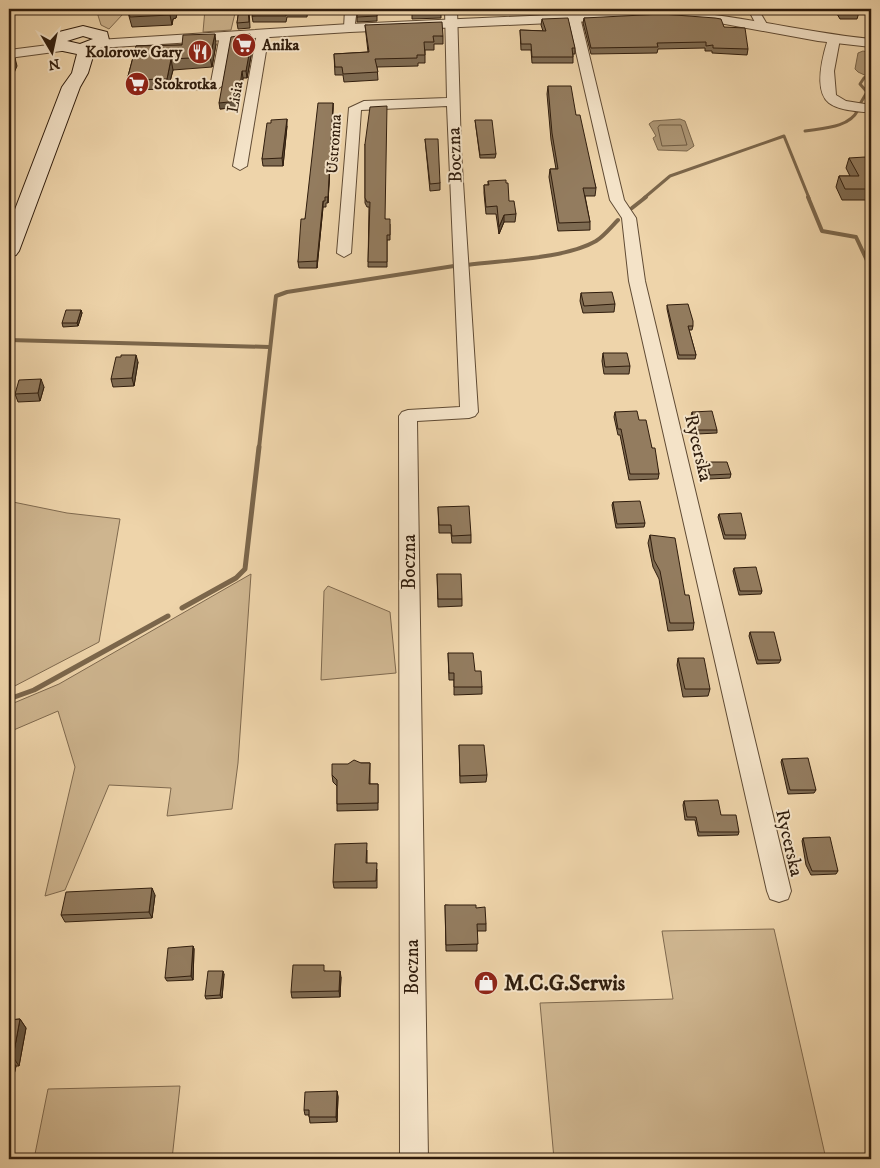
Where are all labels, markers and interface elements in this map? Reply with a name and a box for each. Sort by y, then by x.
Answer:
north arrow [28,28,78,78]
supermarket icon: Anika [231,32,257,58]
place label: Anika [261,35,301,55]
restaurant icon: Kolorowe Gary [187,39,213,65]
place label: Kolorowe Gary [85,42,182,62]
text: N [46,54,61,74]
supermarket icon: Stokrotka [124,71,150,97]
place label: Stokrotka [154,74,218,94]
street label: Lisia [222,79,248,114]
street label: Ustronna [322,113,346,174]
street label: Boczna [443,127,467,183]
street label: Rycerska [679,412,717,484]
street label: Boczna [398,534,421,590]
street label: Rycerska [770,807,808,879]
street label: Boczna [401,939,424,995]
shop icon: M.C.G.Serwis [473,970,499,996]
place label: M.C.G.Serwis [504,970,626,997]

